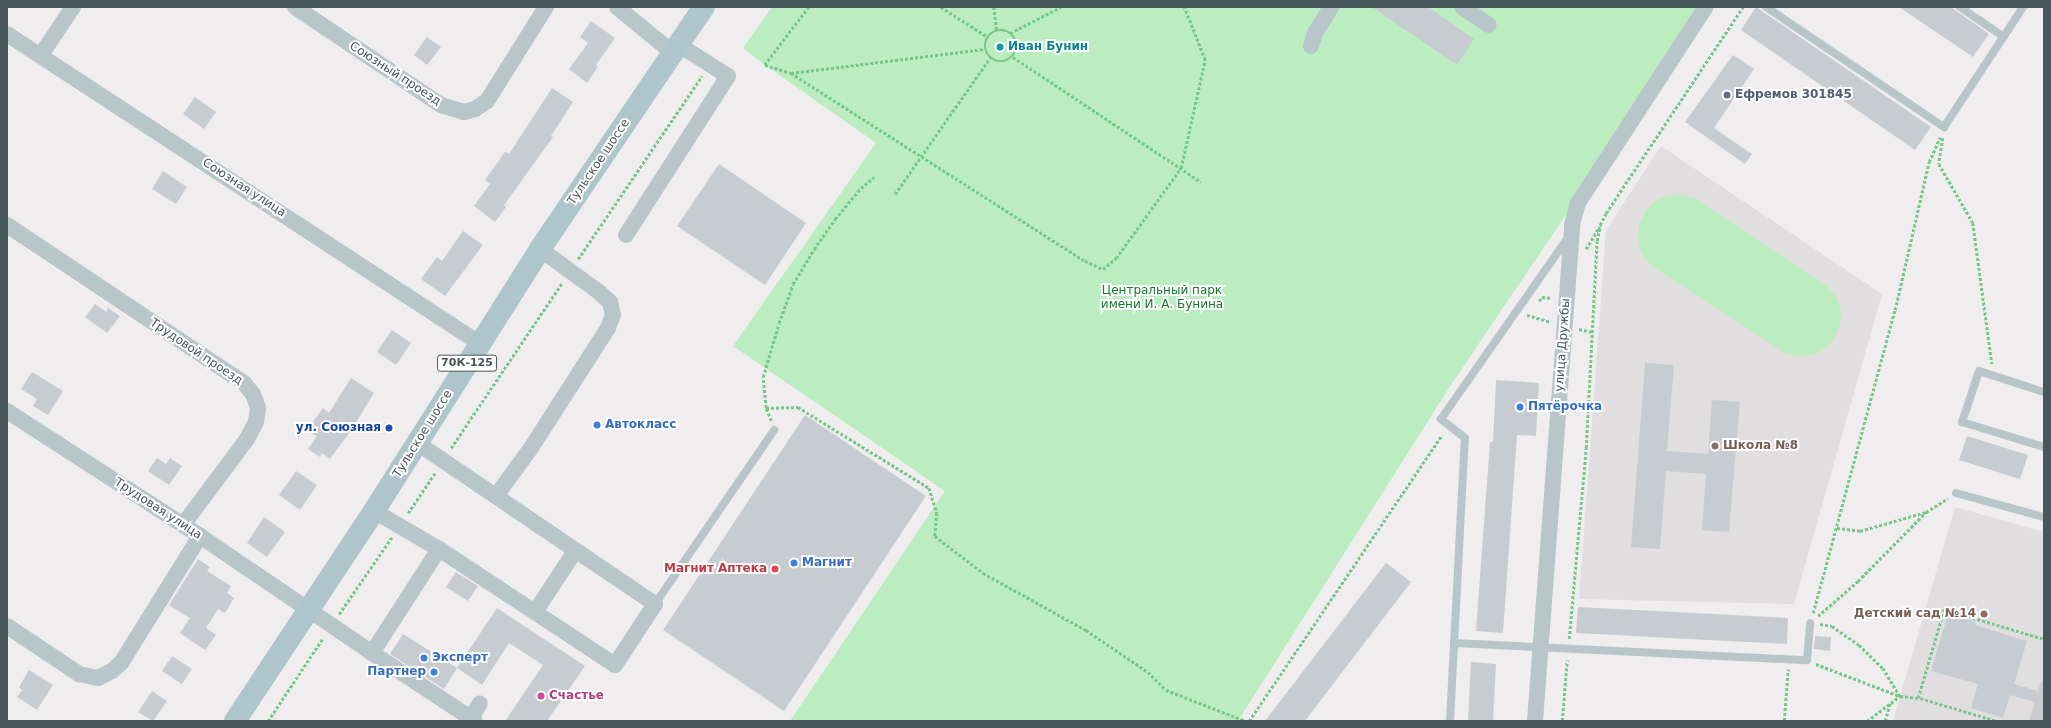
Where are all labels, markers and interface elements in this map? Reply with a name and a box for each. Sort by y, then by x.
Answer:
street label: Союзный проезд [347,39,443,109]
place label: Иван Бунин [1008,40,1088,54]
marker: Иван Бунин [995,42,1005,52]
place label: Ефремов 301845 [1735,88,1852,102]
marker: Ефремов 301845 [1722,90,1732,100]
street label: Тульское шоссе [565,116,633,208]
street label: Союзная улица [200,156,288,220]
park label: Центральный парк имени И. А. Бунина [1101,284,1223,312]
street label: улица Дружбы [1553,298,1573,392]
street label: Трудовой проезд [147,316,245,388]
road number: 70К-125 [437,354,497,372]
street label: Тульское шоссе [390,388,456,480]
place label: Пятёрочка [1528,400,1602,414]
marker: Пятёрочка [1515,402,1525,412]
place label: Автокласс [605,418,676,432]
marker: Автокласс [592,420,602,430]
place label: ул. Союзная [296,421,381,435]
marker: ул. Союзная [384,423,394,433]
place label: Школа №8 [1723,439,1798,453]
marker: Школа №8 [1710,441,1720,451]
street label: Трудовая улица [112,475,204,543]
place label: Магнит [802,556,852,570]
marker: Магнит [789,558,799,568]
place label: Магнит Аптека [664,562,767,576]
marker: Магнит Аптека [770,564,780,574]
place label: Детский сад №14 [1854,607,1976,621]
marker: Детский сад №14 [1979,609,1989,619]
place label: Эксперт [432,651,488,665]
marker: Эксперт [419,653,429,663]
place label: Партнер [367,665,426,679]
marker: Партнер [429,667,439,677]
place label: Счастье [549,689,604,703]
marker: Счастье [536,691,546,701]

